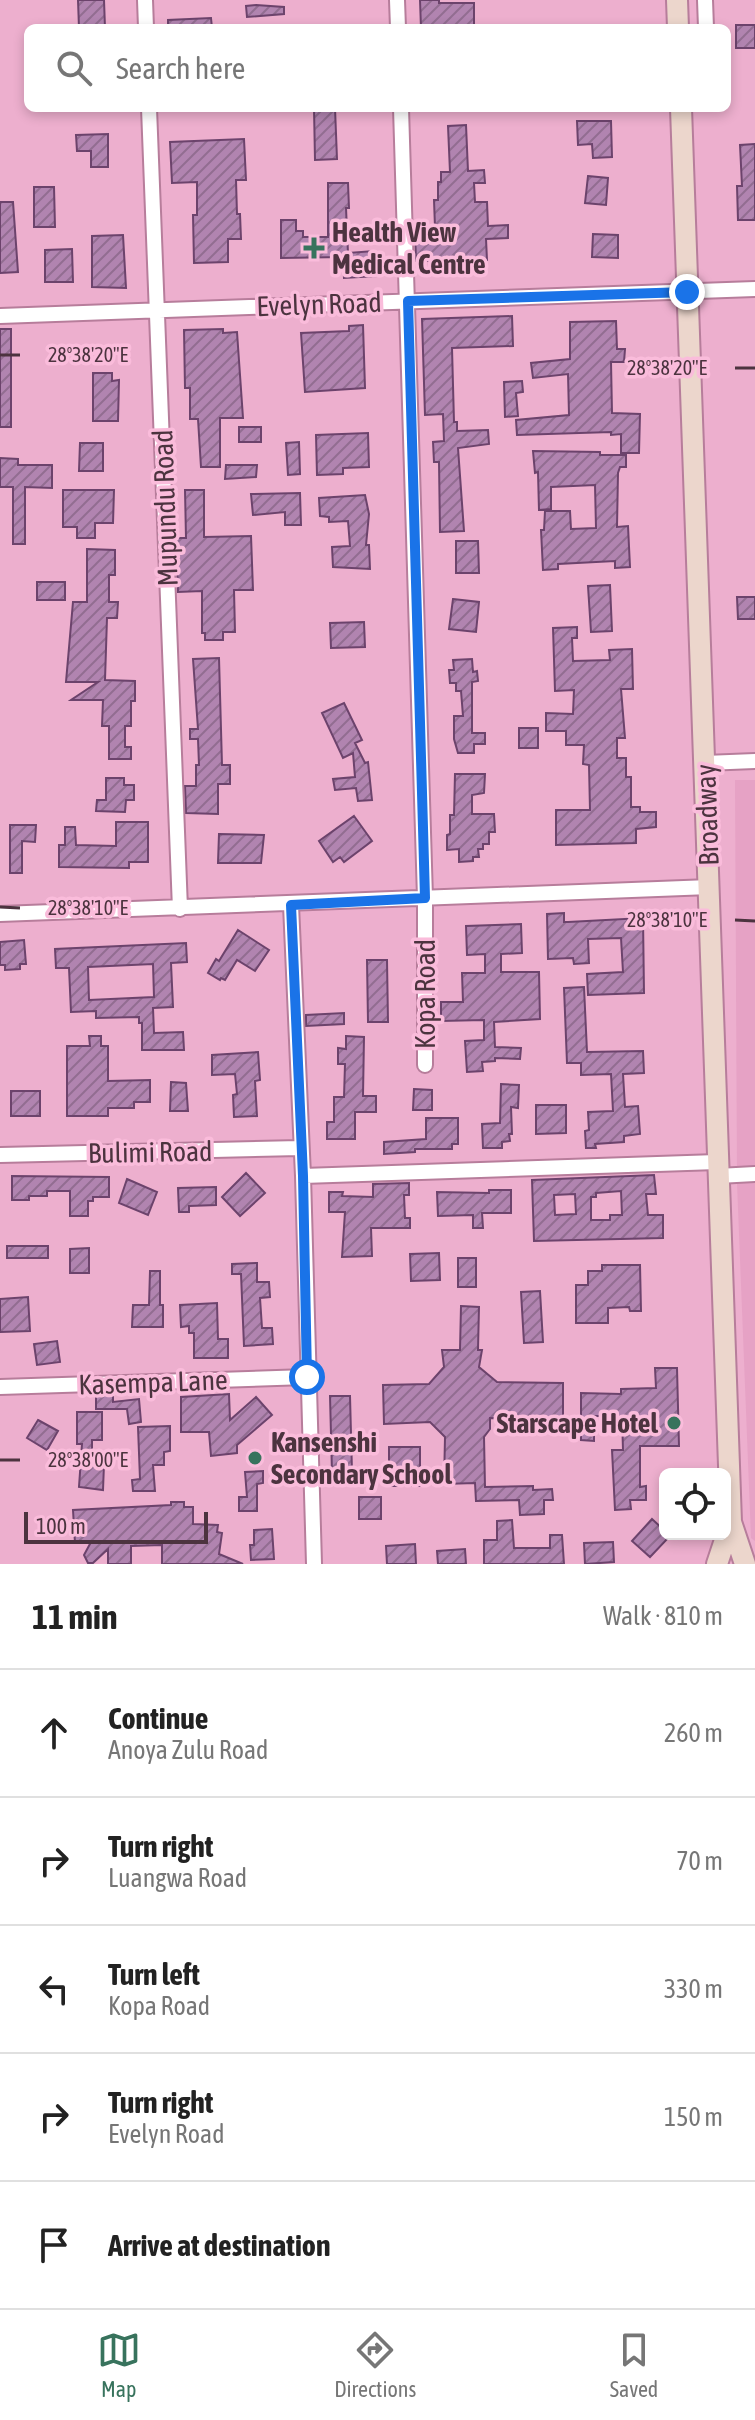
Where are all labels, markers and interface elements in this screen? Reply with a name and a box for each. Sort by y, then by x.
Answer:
search box [24,24,731,112]
icon: search [52,46,96,90]
text: Search here [116,51,245,85]
place label: Health View Medical Centre [332,216,486,280]
marker: Health View Medical Centre [303,237,325,259]
route end [669,274,705,310]
street label: Evelyn Road [256,286,382,322]
text: 28°38'20"E [48,343,129,366]
text: 28°38'20"E [627,356,708,379]
street label: Mupundu Road [146,429,184,587]
street label: Broadway [689,763,725,867]
text: 28°38'10"E [48,896,129,919]
text: 28°38'10"E [627,908,708,931]
street label: Kopa Road [409,939,441,1049]
street label: Bulimi Road [87,1135,213,1169]
route start [289,1359,325,1395]
street label: Kasempa Lane [78,1363,228,1401]
place label: Starscape Hotel [496,1407,659,1439]
marker: Starscape Hotel [665,1414,683,1432]
place label: Kansenshi Secondary School [271,1426,452,1490]
text: 28°38'00"E [48,1448,129,1471]
marker: Kansenshi Secondary School [246,1449,264,1467]
map controls [659,1468,731,1540]
button: locate [659,1468,731,1540]
scale bar [24,1508,208,1544]
text: 100 m [36,1513,86,1539]
text: 11 min [32,1597,117,1636]
text: Walk · 810 m [603,1601,723,1631]
text: Continue [108,1701,208,1735]
icon: ahead [32,1711,76,1755]
text: 260 m [664,1718,723,1748]
text: Anoya Zulu Road [108,1735,268,1765]
text: Turn right [108,1829,214,1863]
icon: right [32,1839,76,1883]
text: 70 m [676,1846,723,1876]
text: Luangwa Road [108,1863,247,1893]
text: Turn left [108,1957,200,1991]
icon: left [32,1967,76,2011]
text: 330 m [664,1974,723,2004]
text: Kopa Road [108,1991,210,2021]
text: Turn right [108,2085,214,2119]
icon: right [32,2095,76,2139]
text: 150 m [664,2102,723,2132]
text: Evelyn Road [108,2119,224,2149]
icon: arrive [32,2223,76,2267]
text: Arrive at destination [108,2228,330,2262]
tab: Map [97,2328,141,2402]
tab: Directions [334,2328,416,2402]
tab: Saved [610,2328,658,2402]

